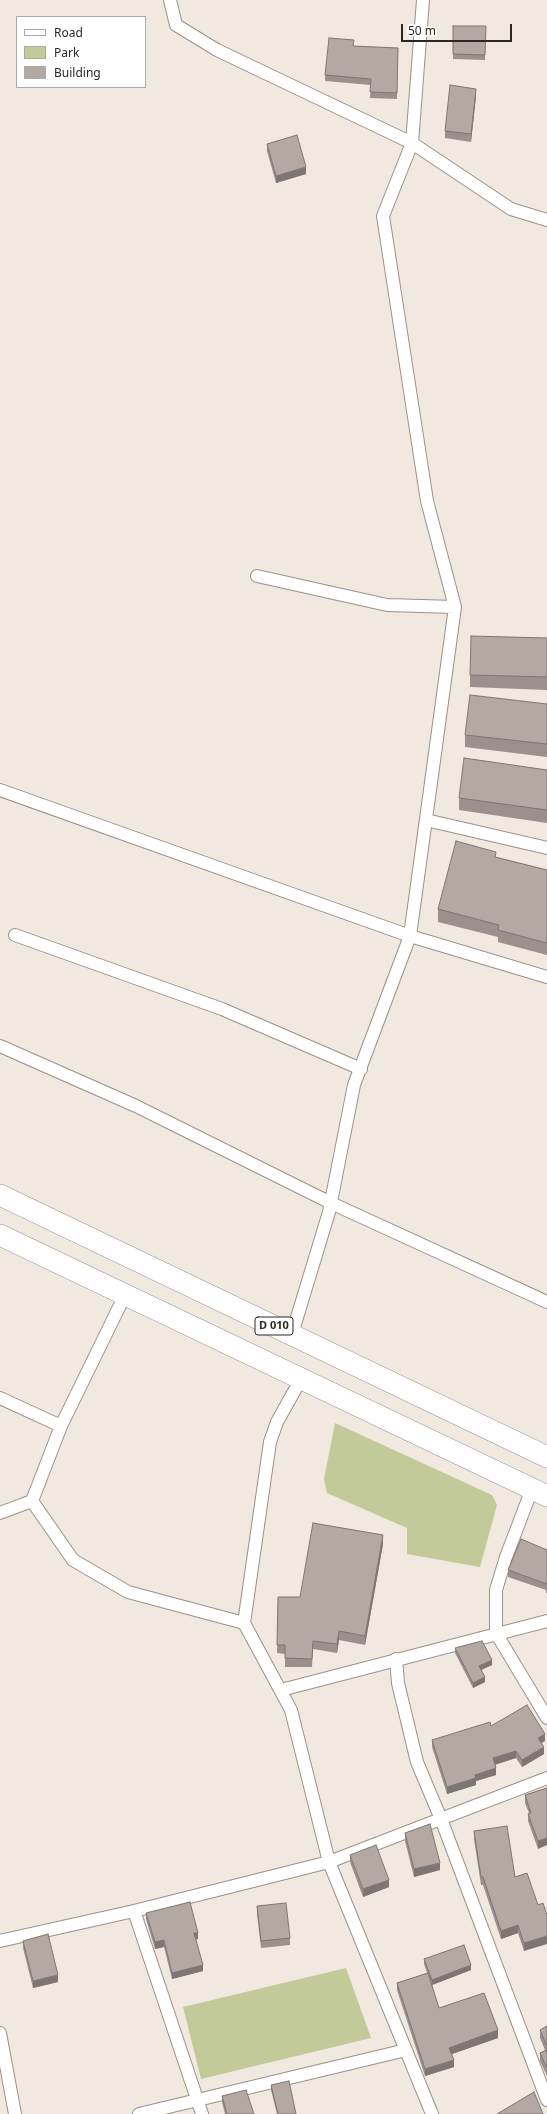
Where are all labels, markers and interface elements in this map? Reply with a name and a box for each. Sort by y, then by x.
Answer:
legend [16,16,146,88]
scale bar [403,16,514,42]
text: 50 m [408,22,436,39]
text: Road [54,24,83,41]
text: Park [54,44,79,61]
text: Building [54,64,101,81]
road number: D 010 [255,1317,293,1335]

